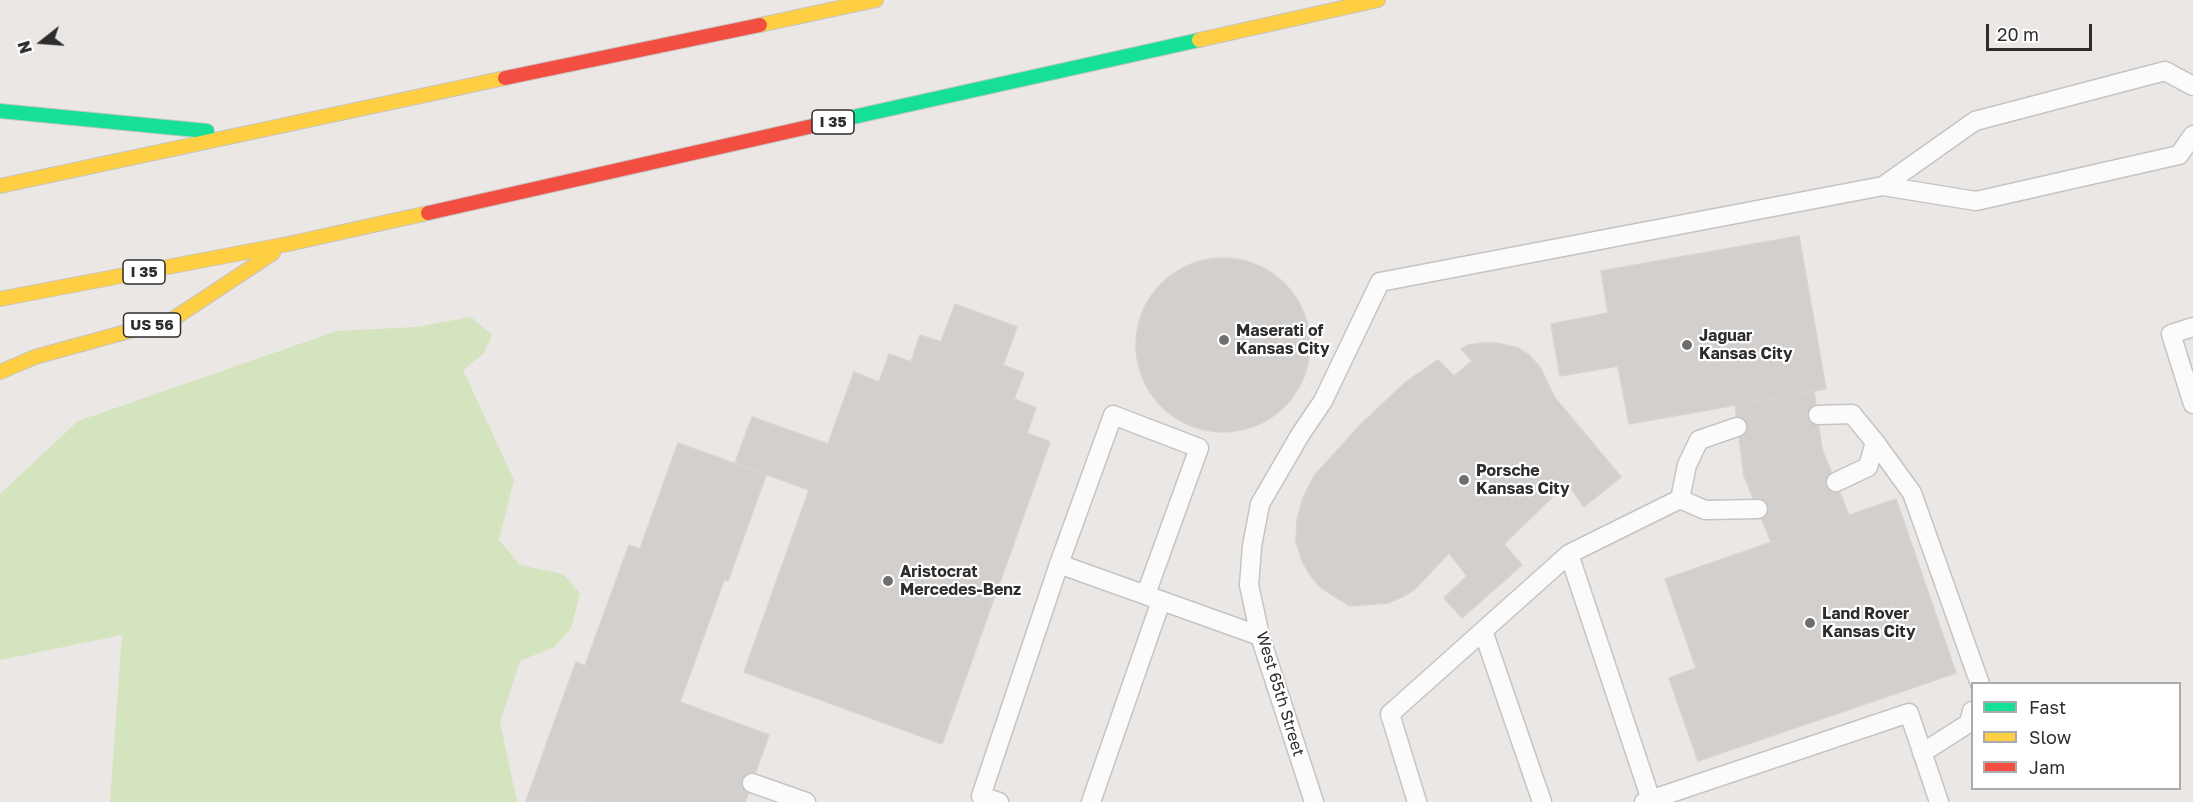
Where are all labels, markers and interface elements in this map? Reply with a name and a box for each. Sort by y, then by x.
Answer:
north arrow [12,12,72,72]
scale bar [1989,12,2096,50]
text: 20 m [1997,23,2039,45]
text: N [13,39,36,56]
road number: I 35 [812,110,854,134]
road number: I 35 [123,260,165,284]
road number: US 56 [124,313,180,337]
place label: Maserati of Kansas City [1236,321,1330,359]
place label: Jaguar Kansas City [1699,326,1793,364]
marker: Maserati of Kansas City [1217,333,1231,347]
marker: Jaguar Kansas City [1680,338,1694,352]
place label: Porsche Kansas City [1476,461,1570,499]
marker: Porsche Kansas City [1457,473,1471,487]
place label: Aristocrat Mercedes-Benz [900,562,1021,600]
marker: Aristocrat Mercedes-Benz [881,574,895,588]
place label: Land Rover Kansas City [1822,604,1916,642]
marker: Land Rover Kansas City [1803,616,1817,630]
street label: West 65th Street [1252,629,1308,759]
legend [1971,682,2181,790]
text: Fast [2029,696,2066,718]
text: Slow [2029,726,2071,748]
text: Jam [2029,756,2065,778]

